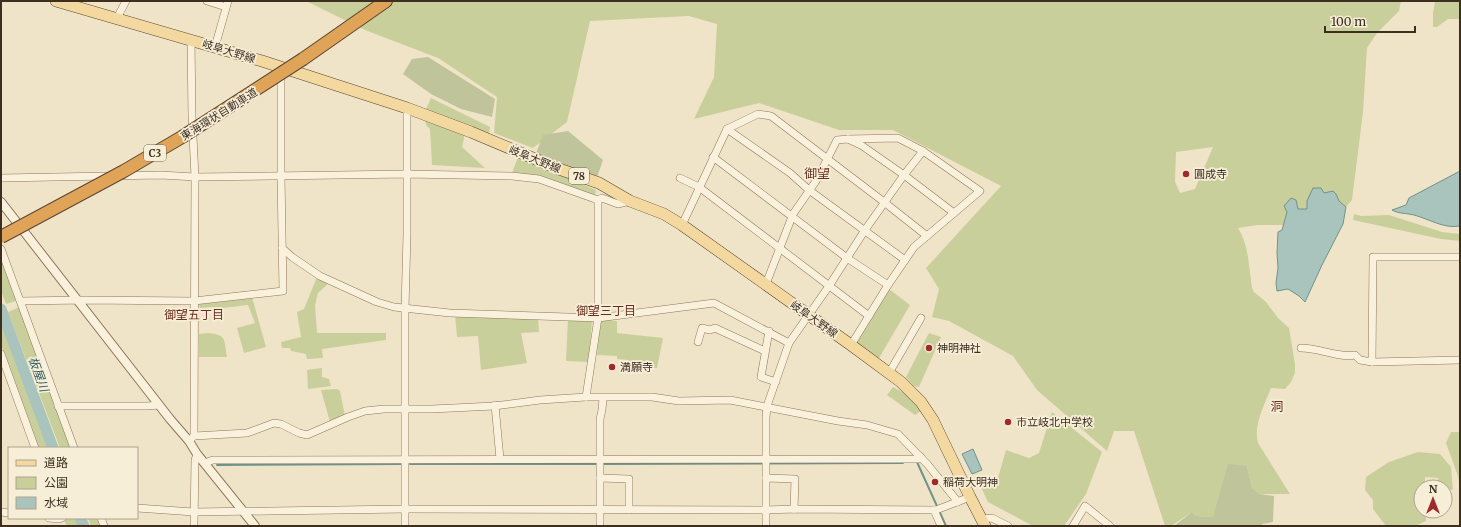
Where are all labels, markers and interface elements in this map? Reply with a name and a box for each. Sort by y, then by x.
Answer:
scale bar [1325,8,1415,34]
text: 100 m [1331,14,1366,29]
street label: 岐阜大野線 [201,36,257,66]
street label: 東海環状自動車道 [178,85,260,143]
street label: 岐阜大野線 [507,142,563,176]
road number: C3 [144,145,166,161]
district label: 御望 [804,165,830,182]
place label: 圓成寺 [1194,167,1227,181]
road number: 78 [569,168,589,184]
marker: 圓成寺 [1181,169,1191,179]
street label: 岐阜大野線 [787,297,841,341]
district label: 御望三丁目 [576,303,636,318]
district label: 御望五丁目 [164,307,224,322]
place label: 神明神社 [937,341,981,355]
marker: 神明神社 [924,343,934,353]
water label: 板屋川 [26,355,53,395]
place label: 満願寺 [620,360,653,374]
marker: 満願寺 [607,362,617,372]
district label: 洞 [1270,398,1284,415]
place label: 市立岐北中学校 [1016,415,1093,429]
marker: 市立岐北中学校 [1003,417,1013,427]
legend [8,447,138,519]
text: 道路 [44,455,68,470]
text: 公園 [44,475,68,490]
place label: 稲荷大明神 [943,475,998,489]
marker: 稲荷大明神 [930,477,940,487]
north arrow [1413,479,1453,519]
text: N [1429,482,1438,496]
text: 水域 [44,495,68,510]

